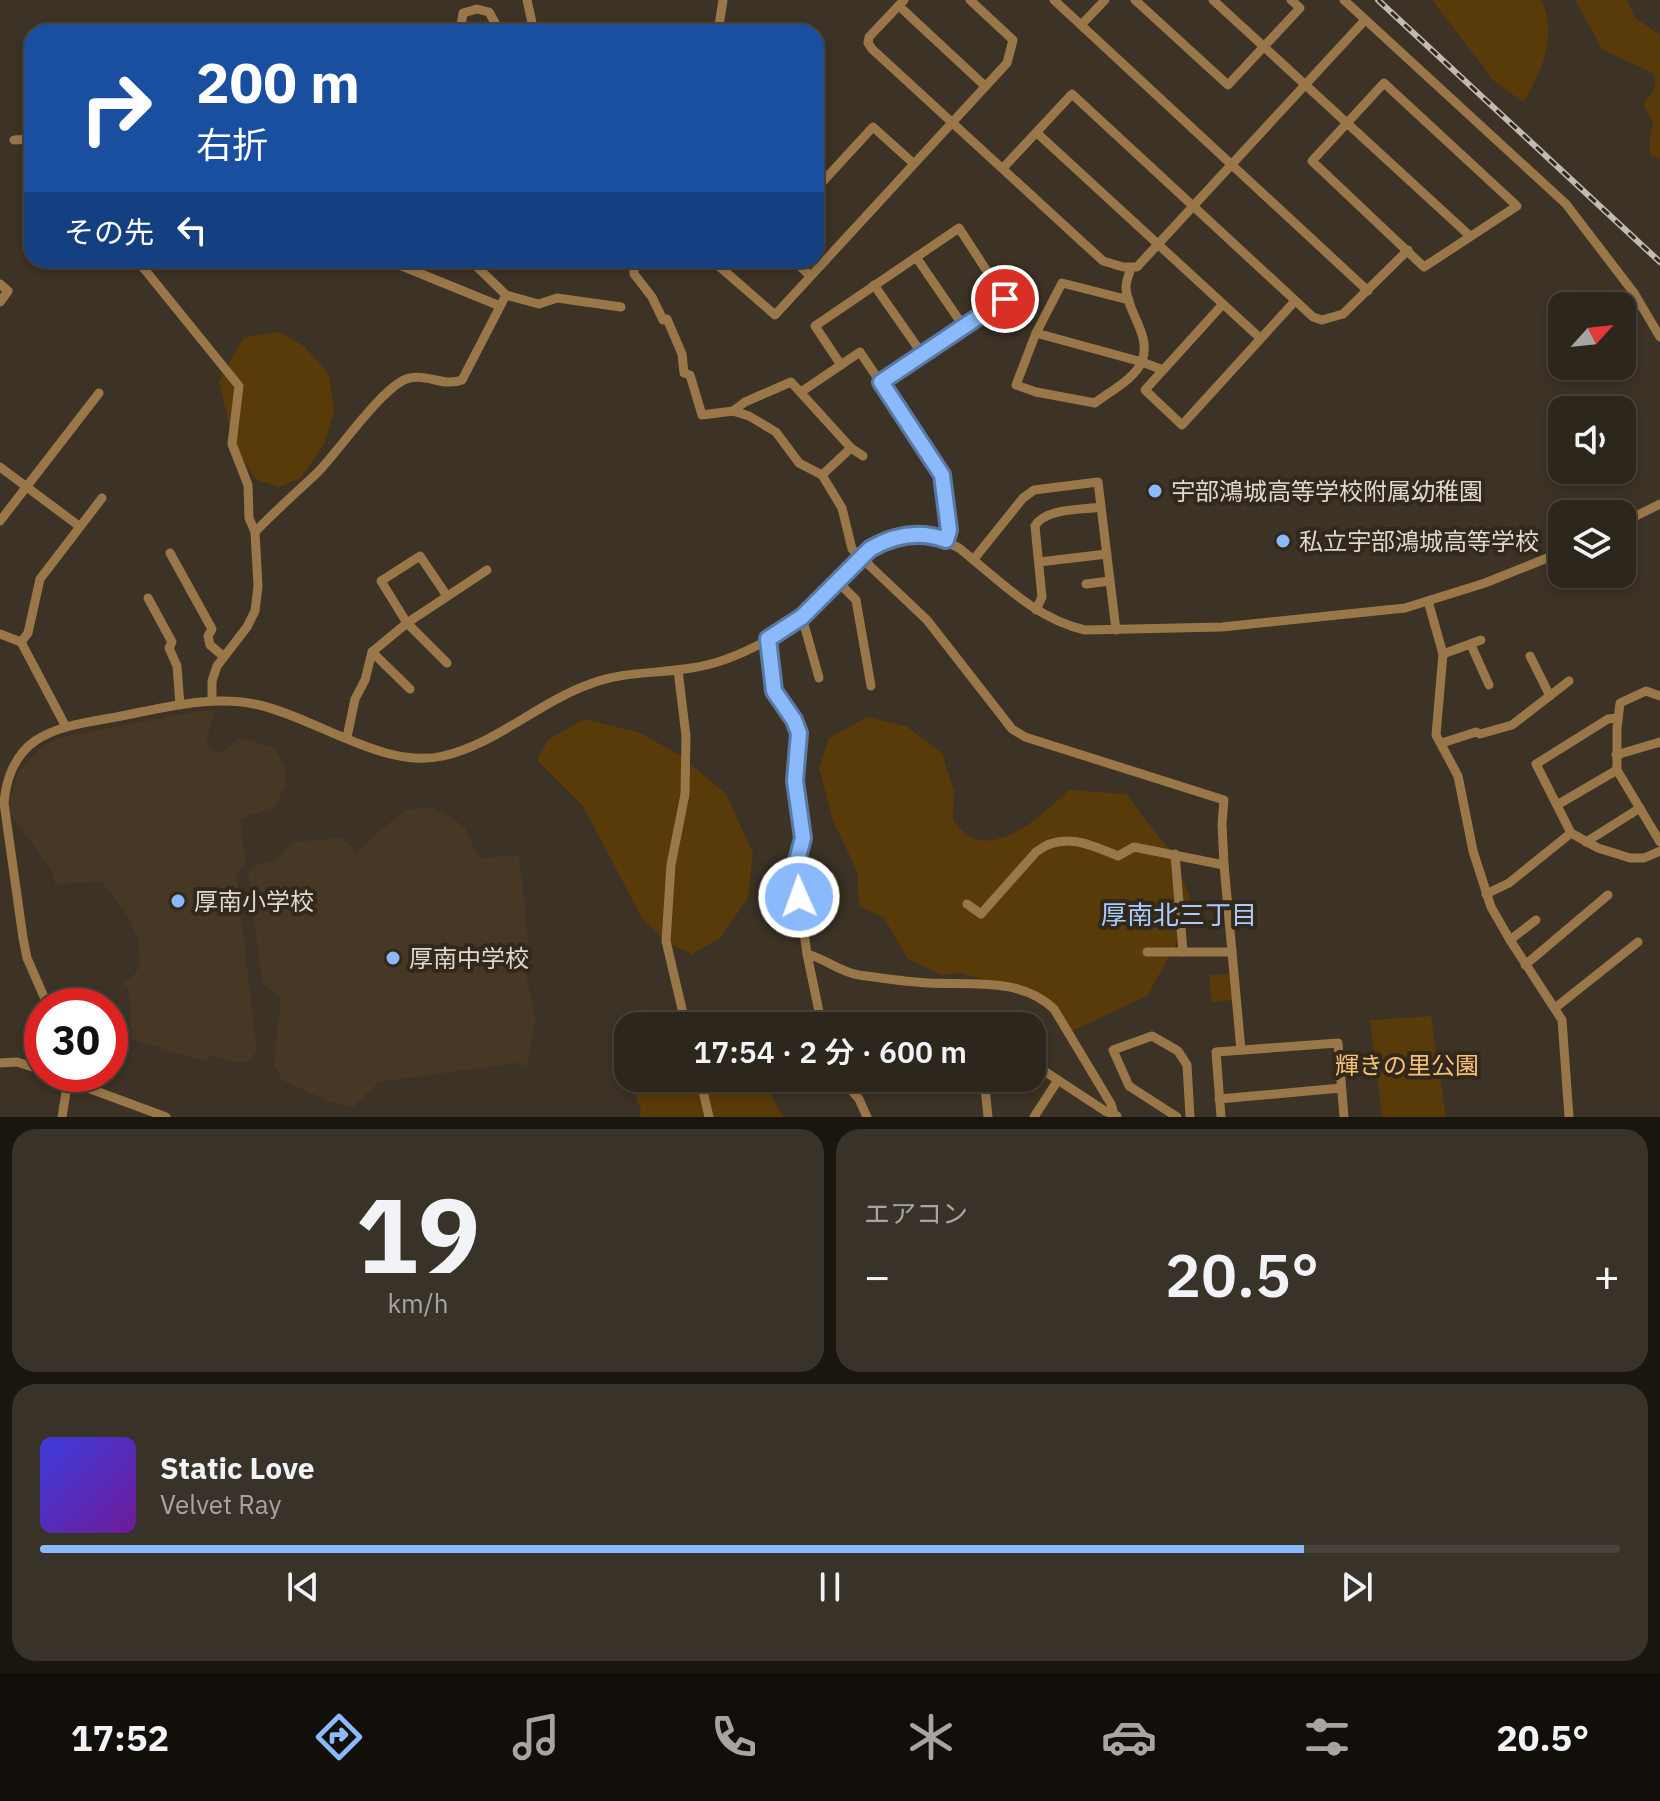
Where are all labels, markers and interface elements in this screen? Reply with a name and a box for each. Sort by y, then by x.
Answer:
text: 200 m [196,46,360,118]
icon: right [64,56,168,160]
text: 右折 [196,121,268,168]
icon: left [170,208,214,252]
text: その先 [64,212,154,251]
pin [971,265,1039,333]
icon: arrive [983,277,1027,321]
north arrow [1548,292,1636,380]
map controls [1548,292,1636,588]
button: sound [1548,396,1636,484]
place label: 宇部鴻城高等学校附属幼稚園 [1171,475,1483,507]
marker: 宇部鴻城高等学校附属幼稚園 [1146,482,1164,500]
button: layers [1548,500,1636,588]
place label: 私立宇部鴻城高等学校 [1299,525,1539,557]
marker: 私立宇部鴻城高等学校 [1274,532,1292,550]
position arrow [757,855,841,939]
place label: 厚南小学校 [194,885,314,917]
marker: 厚南小学校 [169,892,187,910]
district label: 厚南北三丁目 [1101,897,1257,931]
place label: 厚南中学校 [409,942,529,974]
marker: 厚南中学校 [384,949,402,967]
speed limit sign: 30 [24,988,128,1092]
text: 17:54 · 2 分 · 600 m [693,1032,967,1071]
park label: 輝きの里公園 [1335,1049,1479,1081]
text: 19 [356,1166,480,1302]
text: エアコン [864,1196,968,1230]
text: 20.5° [1165,1235,1319,1314]
text: − [864,1247,890,1304]
text: + [1594,1247,1620,1304]
text: km/h [387,1286,449,1320]
text: Static Love [160,1448,315,1487]
text: Velvet Ray [160,1487,281,1521]
icon: previous [281,1565,325,1609]
icon: pause [808,1565,852,1609]
icon: next [1335,1565,1379,1609]
icon: directions [311,1709,367,1765]
icon: music [508,1709,564,1765]
icon: phone [706,1709,762,1765]
icon: climate [903,1709,959,1765]
icon: car [1101,1709,1157,1765]
icon: filters [1299,1709,1355,1765]
text: 17:52 [71,1714,169,1761]
text: 20.5° [1496,1714,1589,1761]

